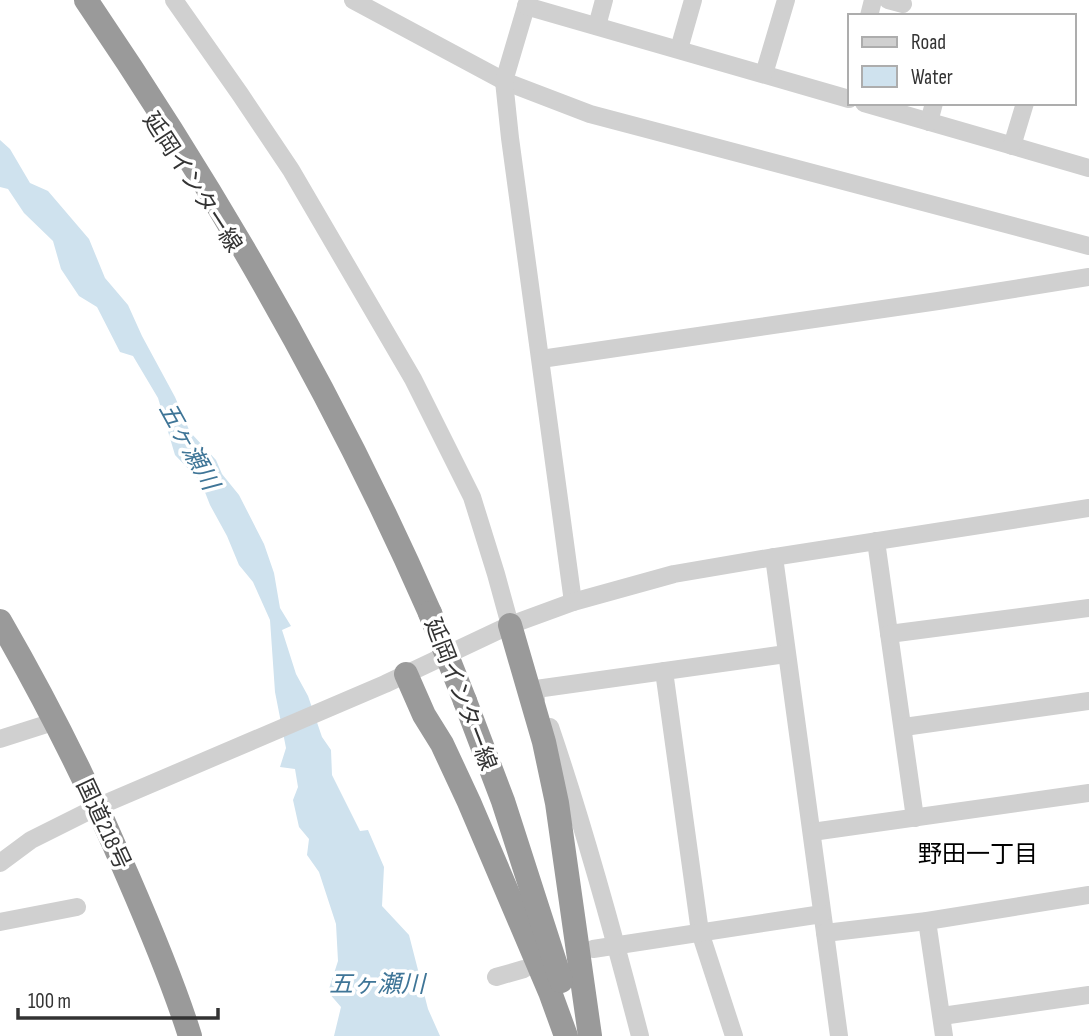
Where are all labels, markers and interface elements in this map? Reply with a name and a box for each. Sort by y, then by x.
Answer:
legend [848,14,1075,105]
text: Road [911,30,946,55]
text: Water [911,65,953,90]
street label: 延岡インター線 [137,107,248,258]
water label: 五ヶ瀬川 [153,397,226,498]
street label: 延岡インター線 [418,614,502,775]
street label: 国道218号 [70,775,136,874]
district label: 野田一丁目 [918,840,1038,869]
water label: 五ヶ瀬川 [329,970,428,999]
scale bar [18,976,217,1020]
text: 100 m [28,989,71,1014]

